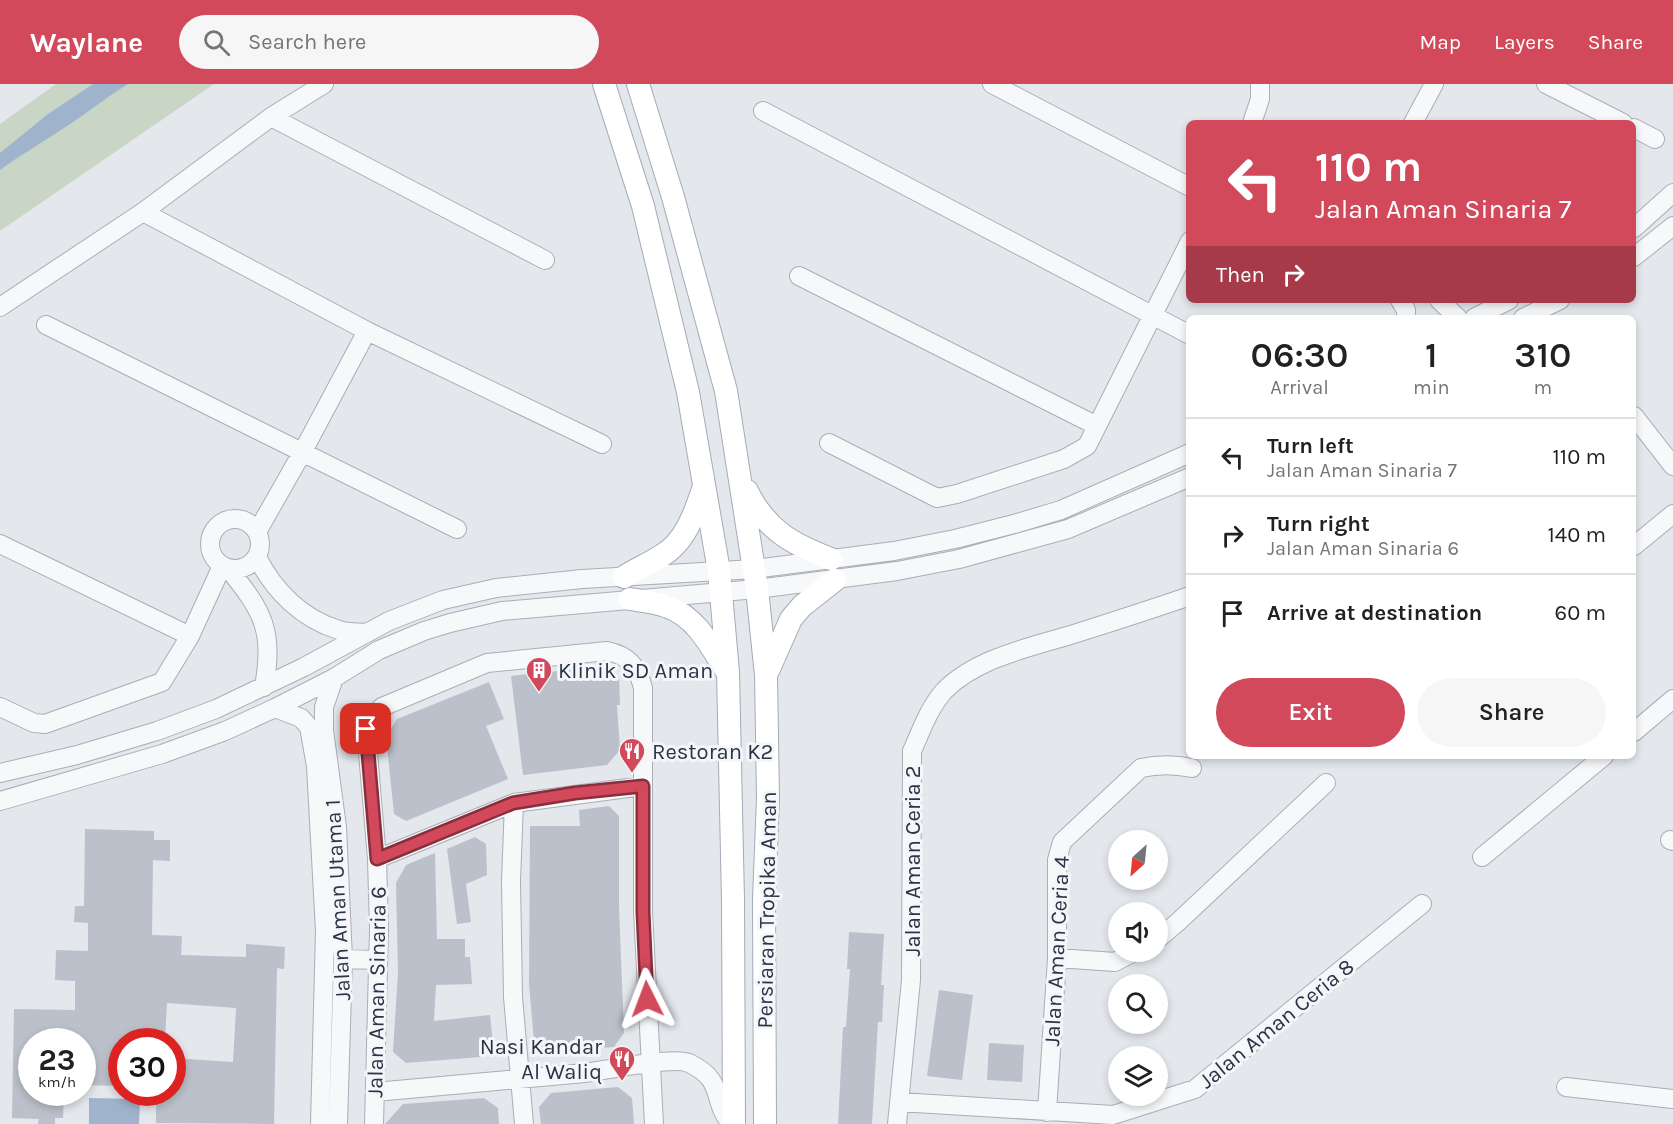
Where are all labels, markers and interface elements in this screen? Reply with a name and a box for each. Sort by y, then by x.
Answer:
search box [179,15,599,69]
text: Waylane [30,26,143,59]
icon: search [200,26,233,59]
text: Search here [248,29,366,55]
text: Map [1419,30,1461,54]
text: Layers [1494,30,1555,54]
text: Share [1588,30,1643,54]
text: 110 m [1315,142,1422,192]
icon: left [1216,144,1294,222]
text: Jalan Aman Sinaria 7 [1315,193,1572,225]
icon: right [1277,258,1310,291]
text: Then [1216,262,1265,288]
text: 06:30 [1251,334,1348,376]
text: 1 [1425,334,1438,376]
text: 310 [1514,334,1571,376]
text: Arrival [1270,376,1329,399]
text: min [1413,376,1450,399]
text: m [1533,376,1552,399]
text: Turn left [1267,433,1354,459]
icon: left [1216,441,1249,474]
text: 110 m [1553,444,1606,470]
text: Jalan Aman Sinaria 7 [1267,459,1457,482]
text: Turn right [1267,511,1370,537]
icon: right [1216,519,1249,552]
text: 140 m [1548,522,1606,548]
text: Jalan Aman Sinaria 6 [1267,537,1459,560]
icon: arrive [1216,597,1249,630]
text: Arrive at destination [1267,600,1482,626]
text: 60 m [1555,600,1606,626]
building icon: Klinik SD Aman [524,655,554,693]
place label: Klinik SD Aman [558,658,713,684]
button: Exit [1216,678,1405,747]
button: Share [1417,678,1606,747]
pin [340,703,391,754]
icon: arrive [349,712,382,745]
restaurant icon: Restoran K2 [617,736,647,774]
place label: Restoran K2 [652,739,773,765]
street label: Jalan Aman Ceria 2 [900,766,926,956]
street label: Persiaran Tropika Aman [752,791,782,1029]
street label: Jalan Aman Utama 1 [320,799,356,1001]
north arrow [1108,830,1168,890]
map controls [1108,830,1168,1106]
street label: Jalan Aman Ceria 4 [1039,855,1075,1047]
street label: Jalan Aman Sinaria 6 [362,886,392,1098]
button: sound [1108,902,1168,962]
street label: Jalan Aman Ceria 8 [1194,953,1359,1094]
position arrow [615,967,679,1031]
button: search [1108,974,1168,1034]
speed limit sign: 30 [108,1028,186,1106]
place label: Nasi Kandar Al Waliq [480,1034,602,1085]
text: 23 [39,1042,75,1078]
restaurant icon: Nasi Kandar Al Waliq [607,1044,637,1082]
button: layers [1108,1046,1168,1106]
text: km/h [38,1073,76,1091]

